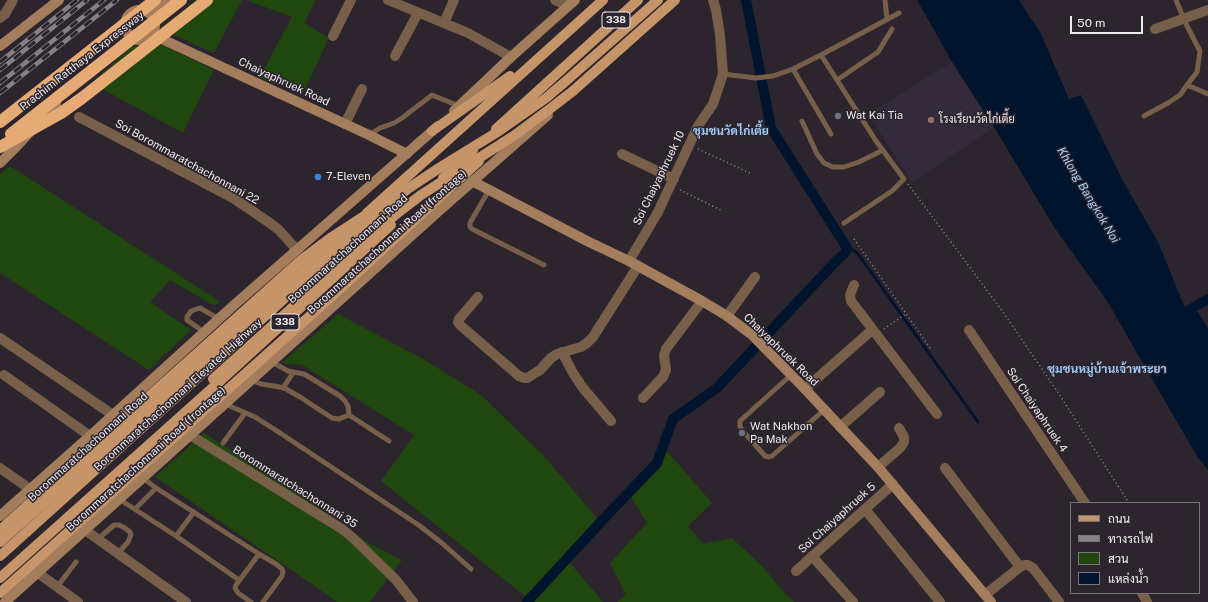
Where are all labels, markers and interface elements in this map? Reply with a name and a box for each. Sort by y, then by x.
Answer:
scale bar [1072,8,1145,34]
street label: Prachim Ratthaya Expressway [17,9,147,113]
road number: 338 [602,12,630,28]
text: 50 m [1077,16,1105,30]
street label: Chaiyaphruek Road [236,55,332,109]
place label: Wat Kai Tia [846,109,903,123]
marker: Wat Kai Tia [833,111,843,121]
place label: โรงเรียนวัดไก่เตี้ย [939,113,1015,127]
marker: โรงเรียนวัดไก่เตี้ย [926,115,936,125]
street label: Soi Borommaratchachonnani 22 [113,117,261,207]
district label: ชุมชนวัดไก่เตี้ย [693,124,769,138]
street label: Soi Chaiyaphruek 10 [630,129,688,227]
water label: Khlong Bangkok Noi [1054,144,1122,246]
street label: Borommaratchachonnani Road (frontage) [305,167,469,317]
place label: 7-Eleven [326,170,371,184]
marker: 7-Eleven [313,172,323,182]
street label: Borommaratchachonnani Road [285,192,411,306]
street label: Chaiyaphruek Road [741,311,821,389]
road number: 338 [271,314,299,330]
street label: Borommaratchachonnani Elevated Highway [91,316,265,474]
district label: ชุมชนหมู่บ้านเจ้าพระยา [1047,362,1167,376]
street label: Soi Chaiyaphruek 4 [1004,365,1070,455]
street label: Borommaratchachonnani Road (frontage) [64,384,228,534]
street label: Borommaratchachonnani Road [25,390,151,504]
place label: Wat Nakhon Pa Mak [750,420,812,446]
marker: Wat Nakhon Pa Mak [737,428,747,438]
street label: Borommaratchachonnani 35 [230,443,360,531]
street label: Soi Chaiyaphruek 5 [796,480,878,556]
legend [1070,502,1200,594]
text: ถนน [1108,512,1130,526]
text: ทางรถไฟ [1108,532,1153,546]
text: สวน [1108,552,1129,566]
text: แหล่งน้ำ [1108,572,1148,586]

